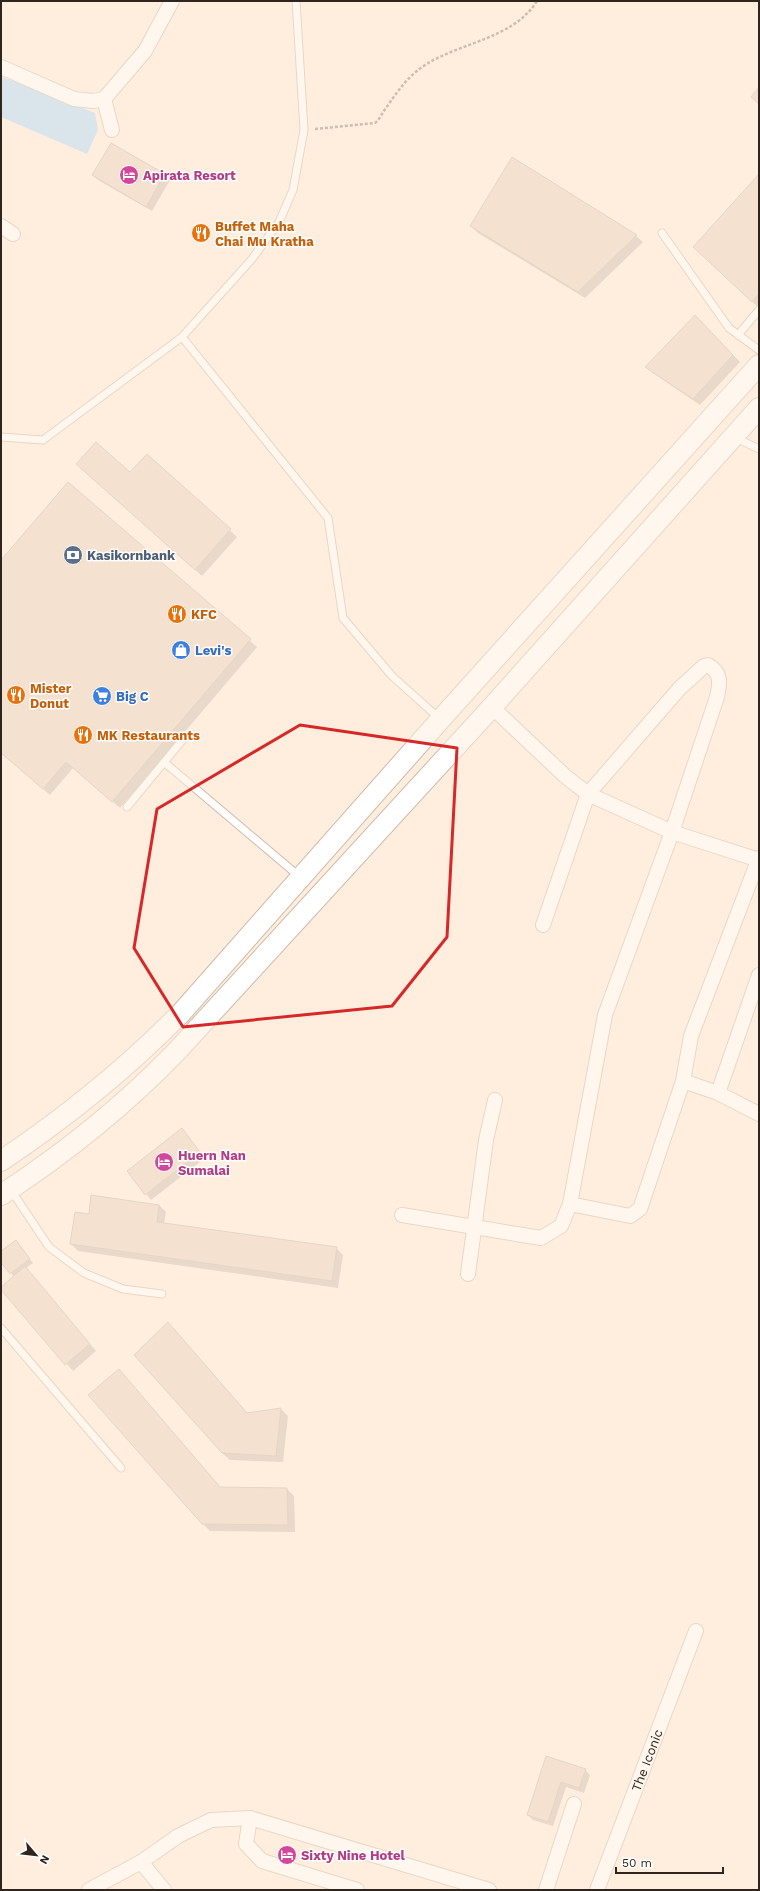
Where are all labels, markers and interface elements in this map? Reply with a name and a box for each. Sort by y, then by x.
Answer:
hotel icon: Apirata Resort [118,164,140,186]
place label: Apirata Resort [143,168,236,183]
place label: Buffet Maha Chai Mu Kratha [215,219,314,249]
restaurant icon: Buffet Maha Chai Mu Kratha [190,222,212,244]
bank icon: Kasikornbank [62,544,84,566]
place label: Kasikornbank [87,548,176,563]
restaurant icon: KFC [166,603,188,625]
place label: KFC [191,607,217,622]
shop icon: Levi's [170,639,192,661]
place label: Levi's [195,643,232,658]
place label: Mister Donut [30,681,72,711]
restaurant icon: Mister Donut [5,684,27,706]
supermarket icon: Big C [91,685,113,707]
place label: Big C [116,689,149,704]
restaurant icon: MK Restaurants [72,724,94,746]
place label: MK Restaurants [97,728,200,743]
place label: Huern Nan Sumalai [178,1148,246,1178]
hotel icon: Huern Nan Sumalai [153,1151,175,1173]
street label: The Iconic [628,1727,666,1794]
north arrow [16,1835,56,1875]
hotel icon: Sixty Nine Hotel [276,1844,298,1866]
place label: Sixty Nine Hotel [301,1848,406,1863]
scale bar [616,1849,723,1875]
text: N [37,1853,52,1866]
text: 50 m [622,1856,652,1870]

